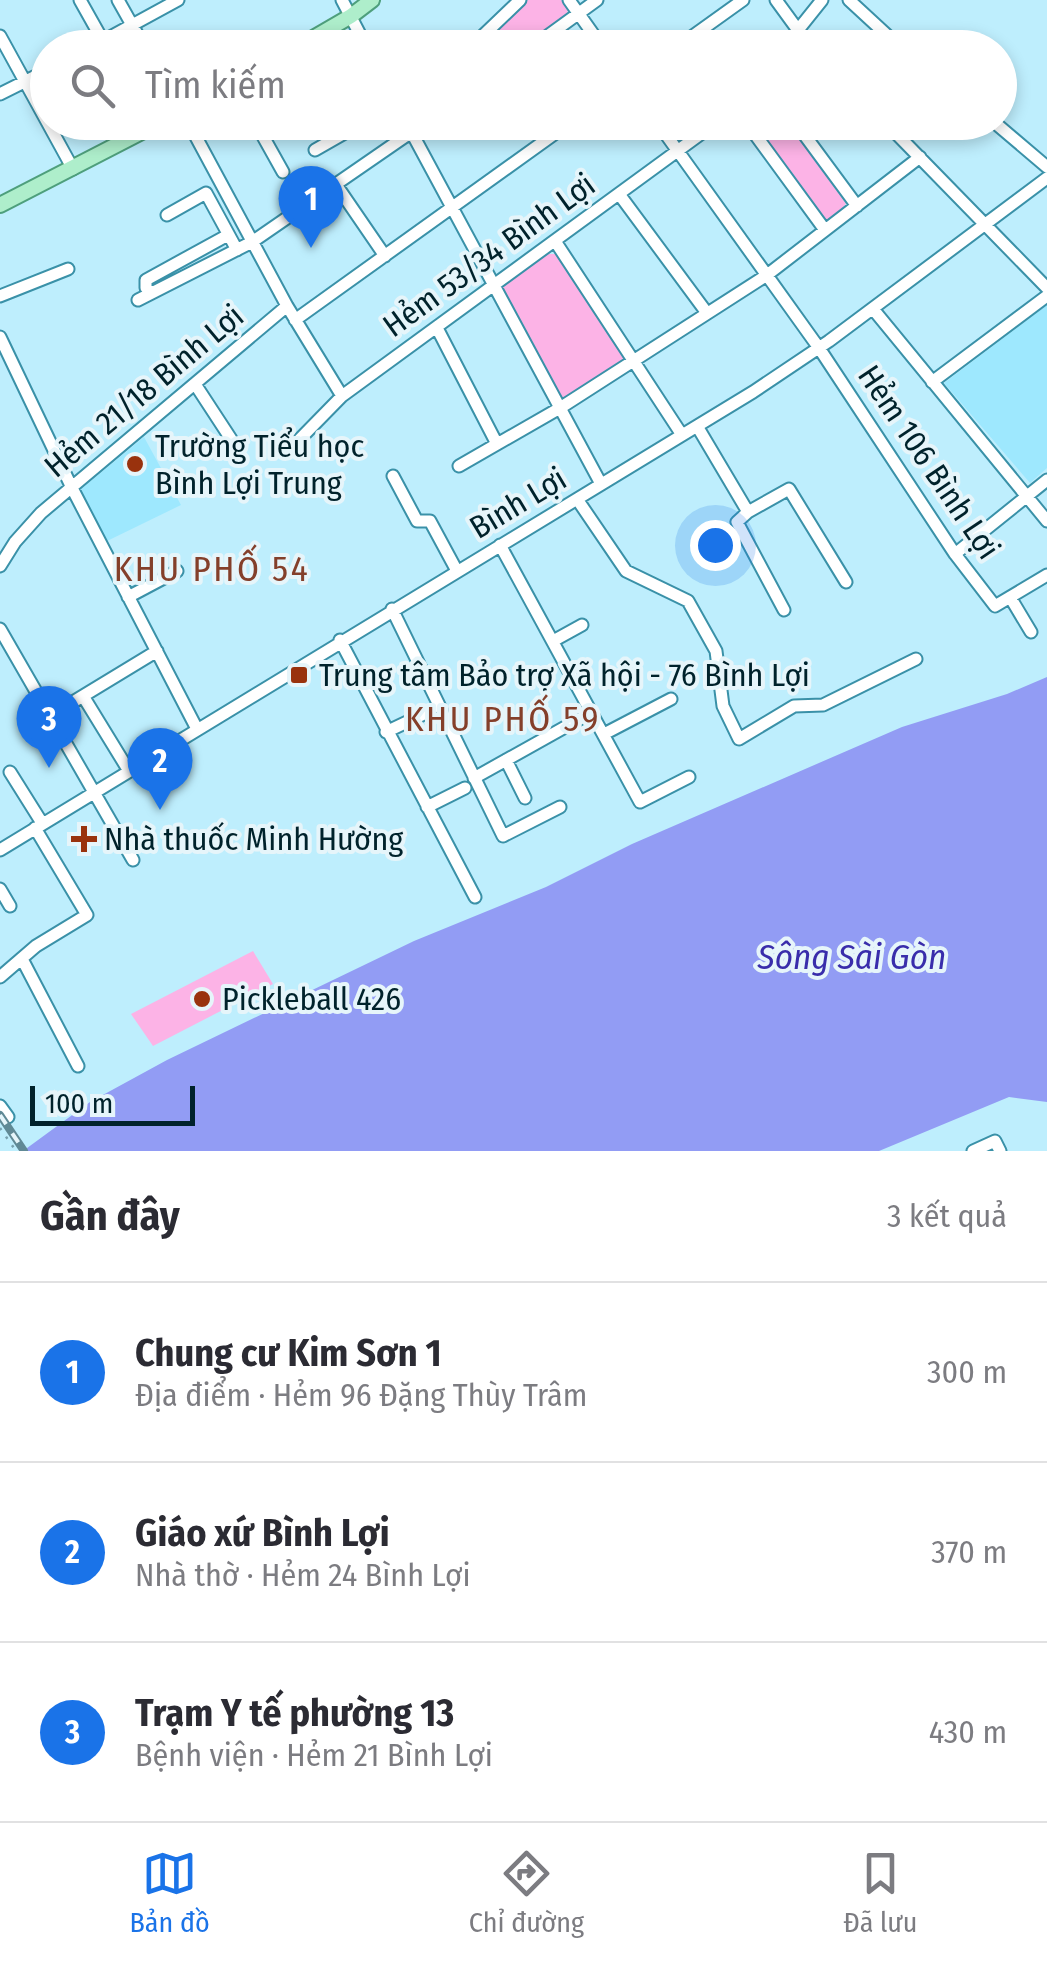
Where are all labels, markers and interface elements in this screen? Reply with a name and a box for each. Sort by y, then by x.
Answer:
search box [30,30,1017,140]
icon: search [65,58,120,113]
text: Tìm kiếm [145,62,286,108]
street label: Hẻm 53/34 Bình Lợi [376,165,602,345]
pin: 1 [278,166,344,248]
street label: Hẻm 21/18 Bình Lợi [37,297,251,485]
street label: Hẻm 106 Bình Lợi [850,358,1008,566]
place label: Trường Tiểu học Bình Lợi Trung [155,427,364,502]
marker: Trường Tiểu học Bình Lợi Trung [124,453,146,475]
street label: Bình Lợi [463,459,573,547]
your location [690,520,741,571]
district label: KHU PHỐ 54 [114,544,310,590]
place label: Trung tâm Bảo trợ Xã hội - 76 Bình Lợi [319,656,810,694]
marker: Trung tâm Bảo trợ Xã hội - 76 Bình Lợi [288,664,310,686]
pin: 3 [17,686,82,768]
district label: KHU PHỐ 59 [405,694,601,740]
pin: 2 [128,728,192,810]
place label: Nhà thuốc Minh Hường [104,820,403,858]
marker: Nhà thuốc Minh Hường [73,828,95,850]
water label: Sông Sài Gòn [757,936,946,978]
place label: Pickleball 426 [222,980,401,1018]
marker: Pickleball 426 [191,988,213,1010]
scale bar [30,1081,195,1126]
text: 100 m [45,1087,113,1120]
text: Gần đây [40,1191,180,1241]
text: 3 kết quả [887,1197,1007,1235]
text: Chung cư Kim Sơn 1 [135,1330,442,1376]
text: 1 [66,1353,79,1391]
text: 300 m [927,1353,1007,1391]
text: Địa điểm · Hẻm 96 Đặng Thùy Trâm [135,1376,587,1414]
text: Giáo xứ Bình Lợi [135,1510,390,1556]
text: 2 [65,1533,80,1571]
text: 370 m [931,1533,1007,1571]
text: Nhà thờ · Hẻm 24 Bình Lợi [135,1556,471,1594]
text: Trạm Y tế phường 13 [135,1690,454,1736]
text: 3 [65,1713,80,1751]
text: 430 m [929,1713,1007,1751]
text: Bệnh viện · Hẻm 21 Bình Lợi [135,1736,493,1774]
tab: Bản đồ [130,1846,210,1939]
tab: Chỉ đường [469,1846,584,1939]
tab: Đã lưu [843,1846,917,1939]

